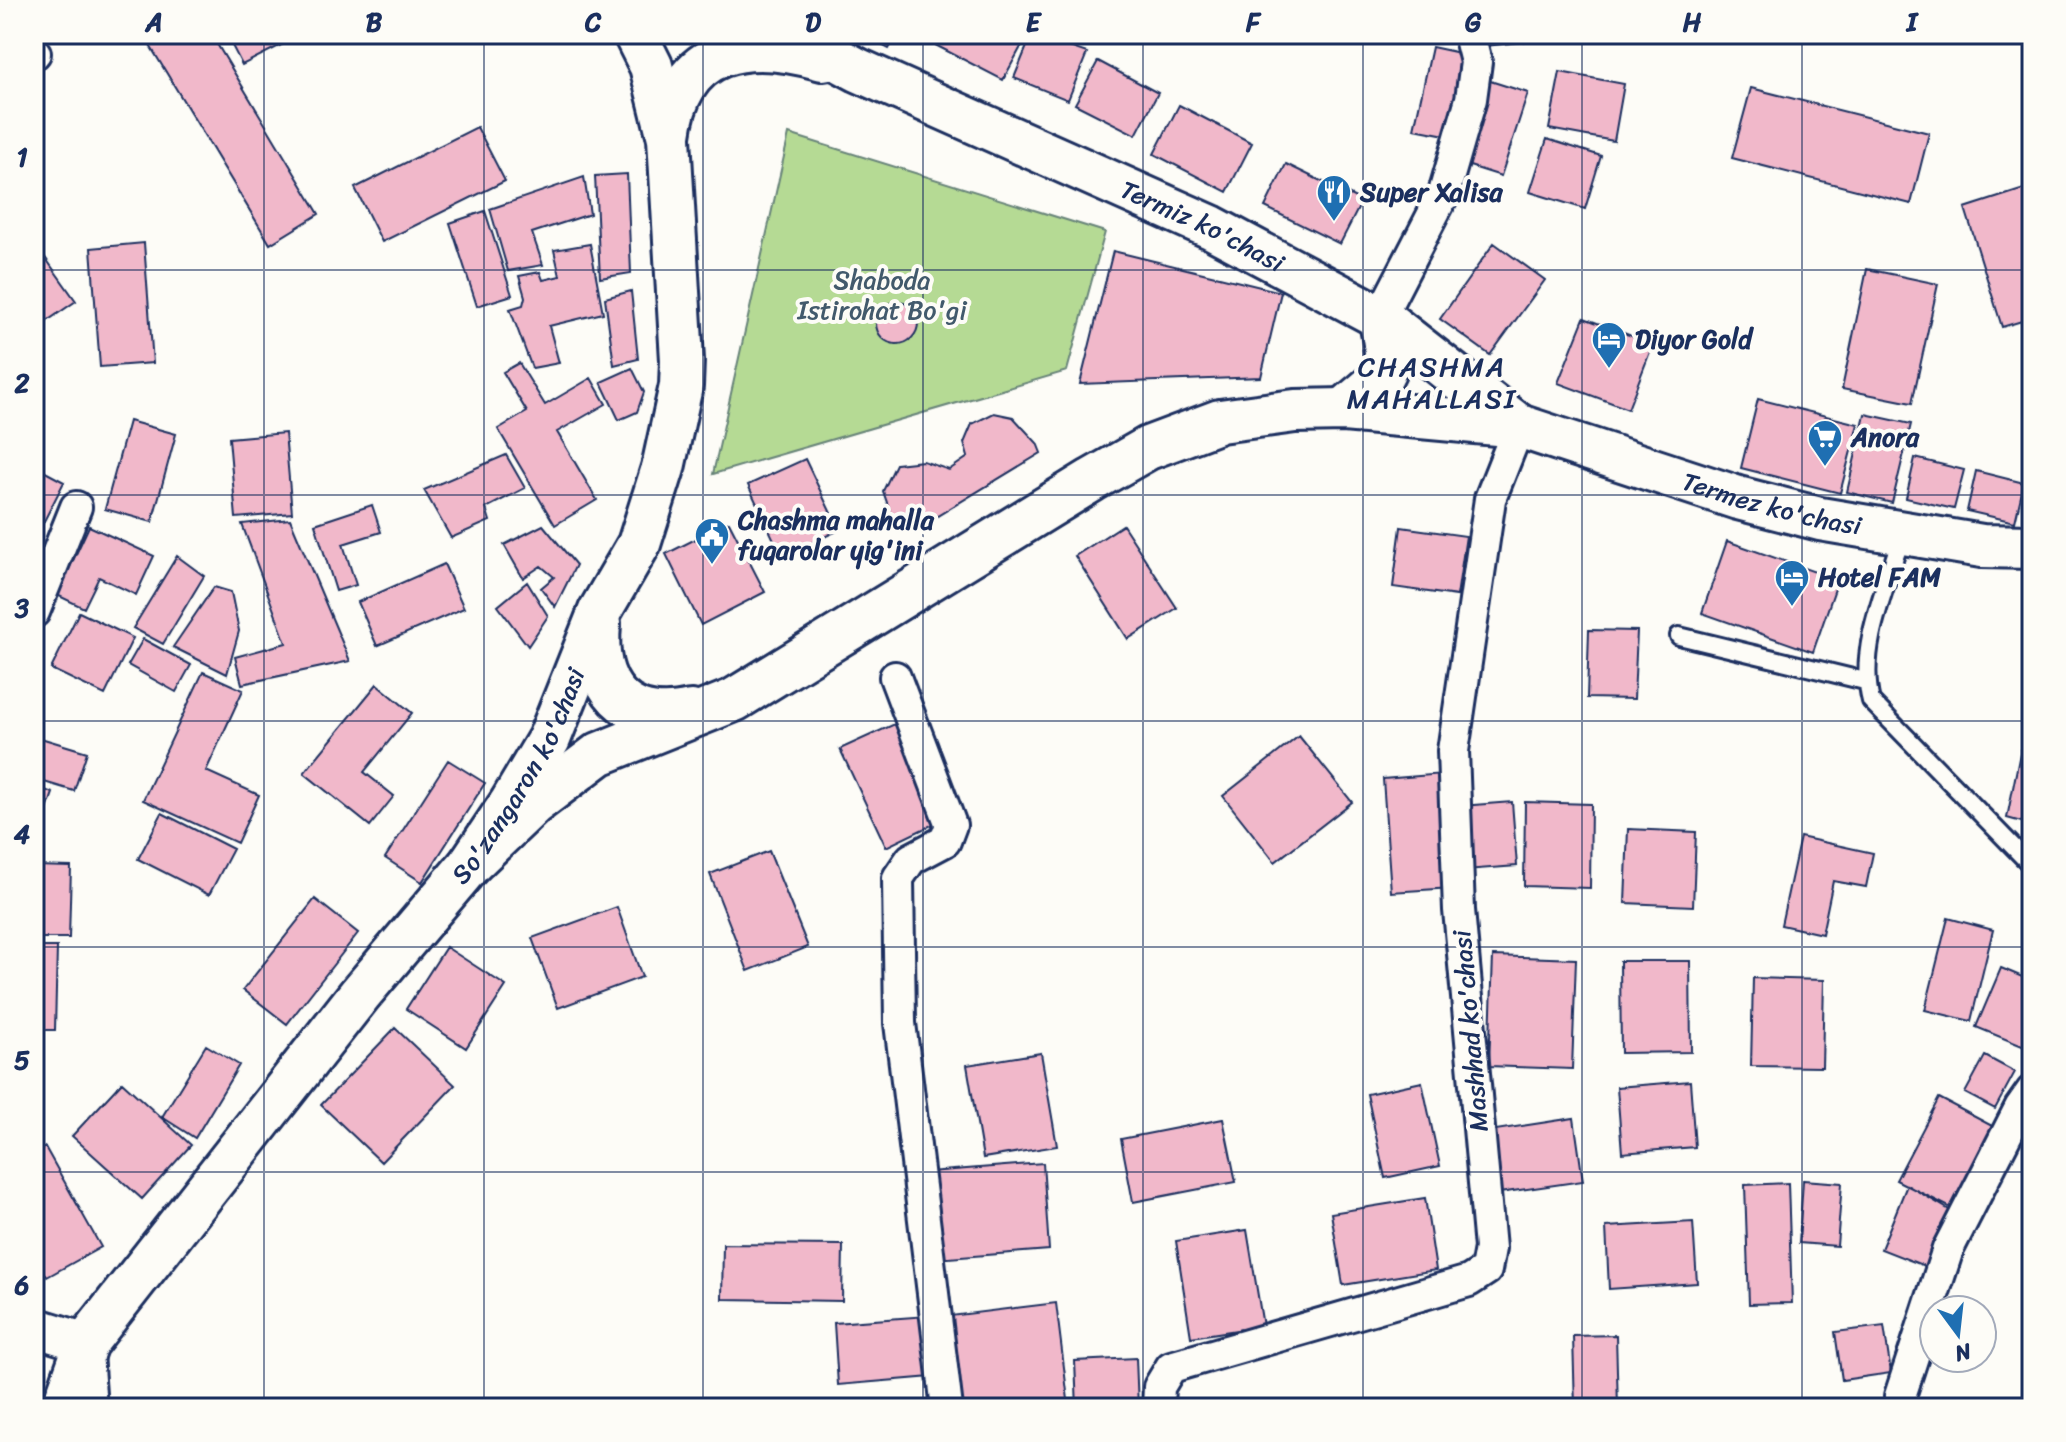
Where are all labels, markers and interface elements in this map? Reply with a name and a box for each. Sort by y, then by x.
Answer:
text: A [144,0,163,45]
text: B [366,0,383,45]
text: C [584,0,602,45]
text: D [805,0,821,45]
text: E [1026,0,1043,45]
text: F [1245,0,1262,45]
text: G [1465,0,1482,45]
text: H [1683,0,1702,45]
text: I [1905,0,1920,45]
text: 1 [16,134,28,180]
street label: Termiz ko'chasi [1113,166,1294,286]
place label: Super Xalisa [1359,169,1503,215]
restaurant icon: Super Xalisa [1315,173,1353,223]
park label: Shaboda Istirohat Bo'gi [796,257,967,333]
place label: Diyor Gold [1635,316,1754,362]
hotel icon: Diyor Gold [1590,320,1628,370]
district label: CHASHMA MAHALLASI [1347,342,1517,423]
text: 2 [13,360,30,406]
place label: Anora [1850,414,1920,460]
supermarket icon: Anora [1806,418,1844,468]
street label: Termez ko'chasi [1676,458,1866,549]
place label: Chashma mahalla fuqarolar yig'ini [737,497,935,573]
public building icon: Chashma mahalla fuqarolar yig'ini [693,516,731,566]
place label: Hotel FAM [1818,554,1941,600]
hotel icon: Hotel FAM [1773,558,1811,608]
text: 3 [14,585,30,631]
street label: So'zangaron ko'chasi [439,660,598,895]
text: 4 [14,811,30,857]
street label: Mashhad ko'chasi [1438,927,1502,1134]
text: 5 [14,1037,30,1083]
text: 6 [14,1262,30,1308]
north arrow [1918,1294,1998,1374]
text: N [1950,1332,1976,1374]

